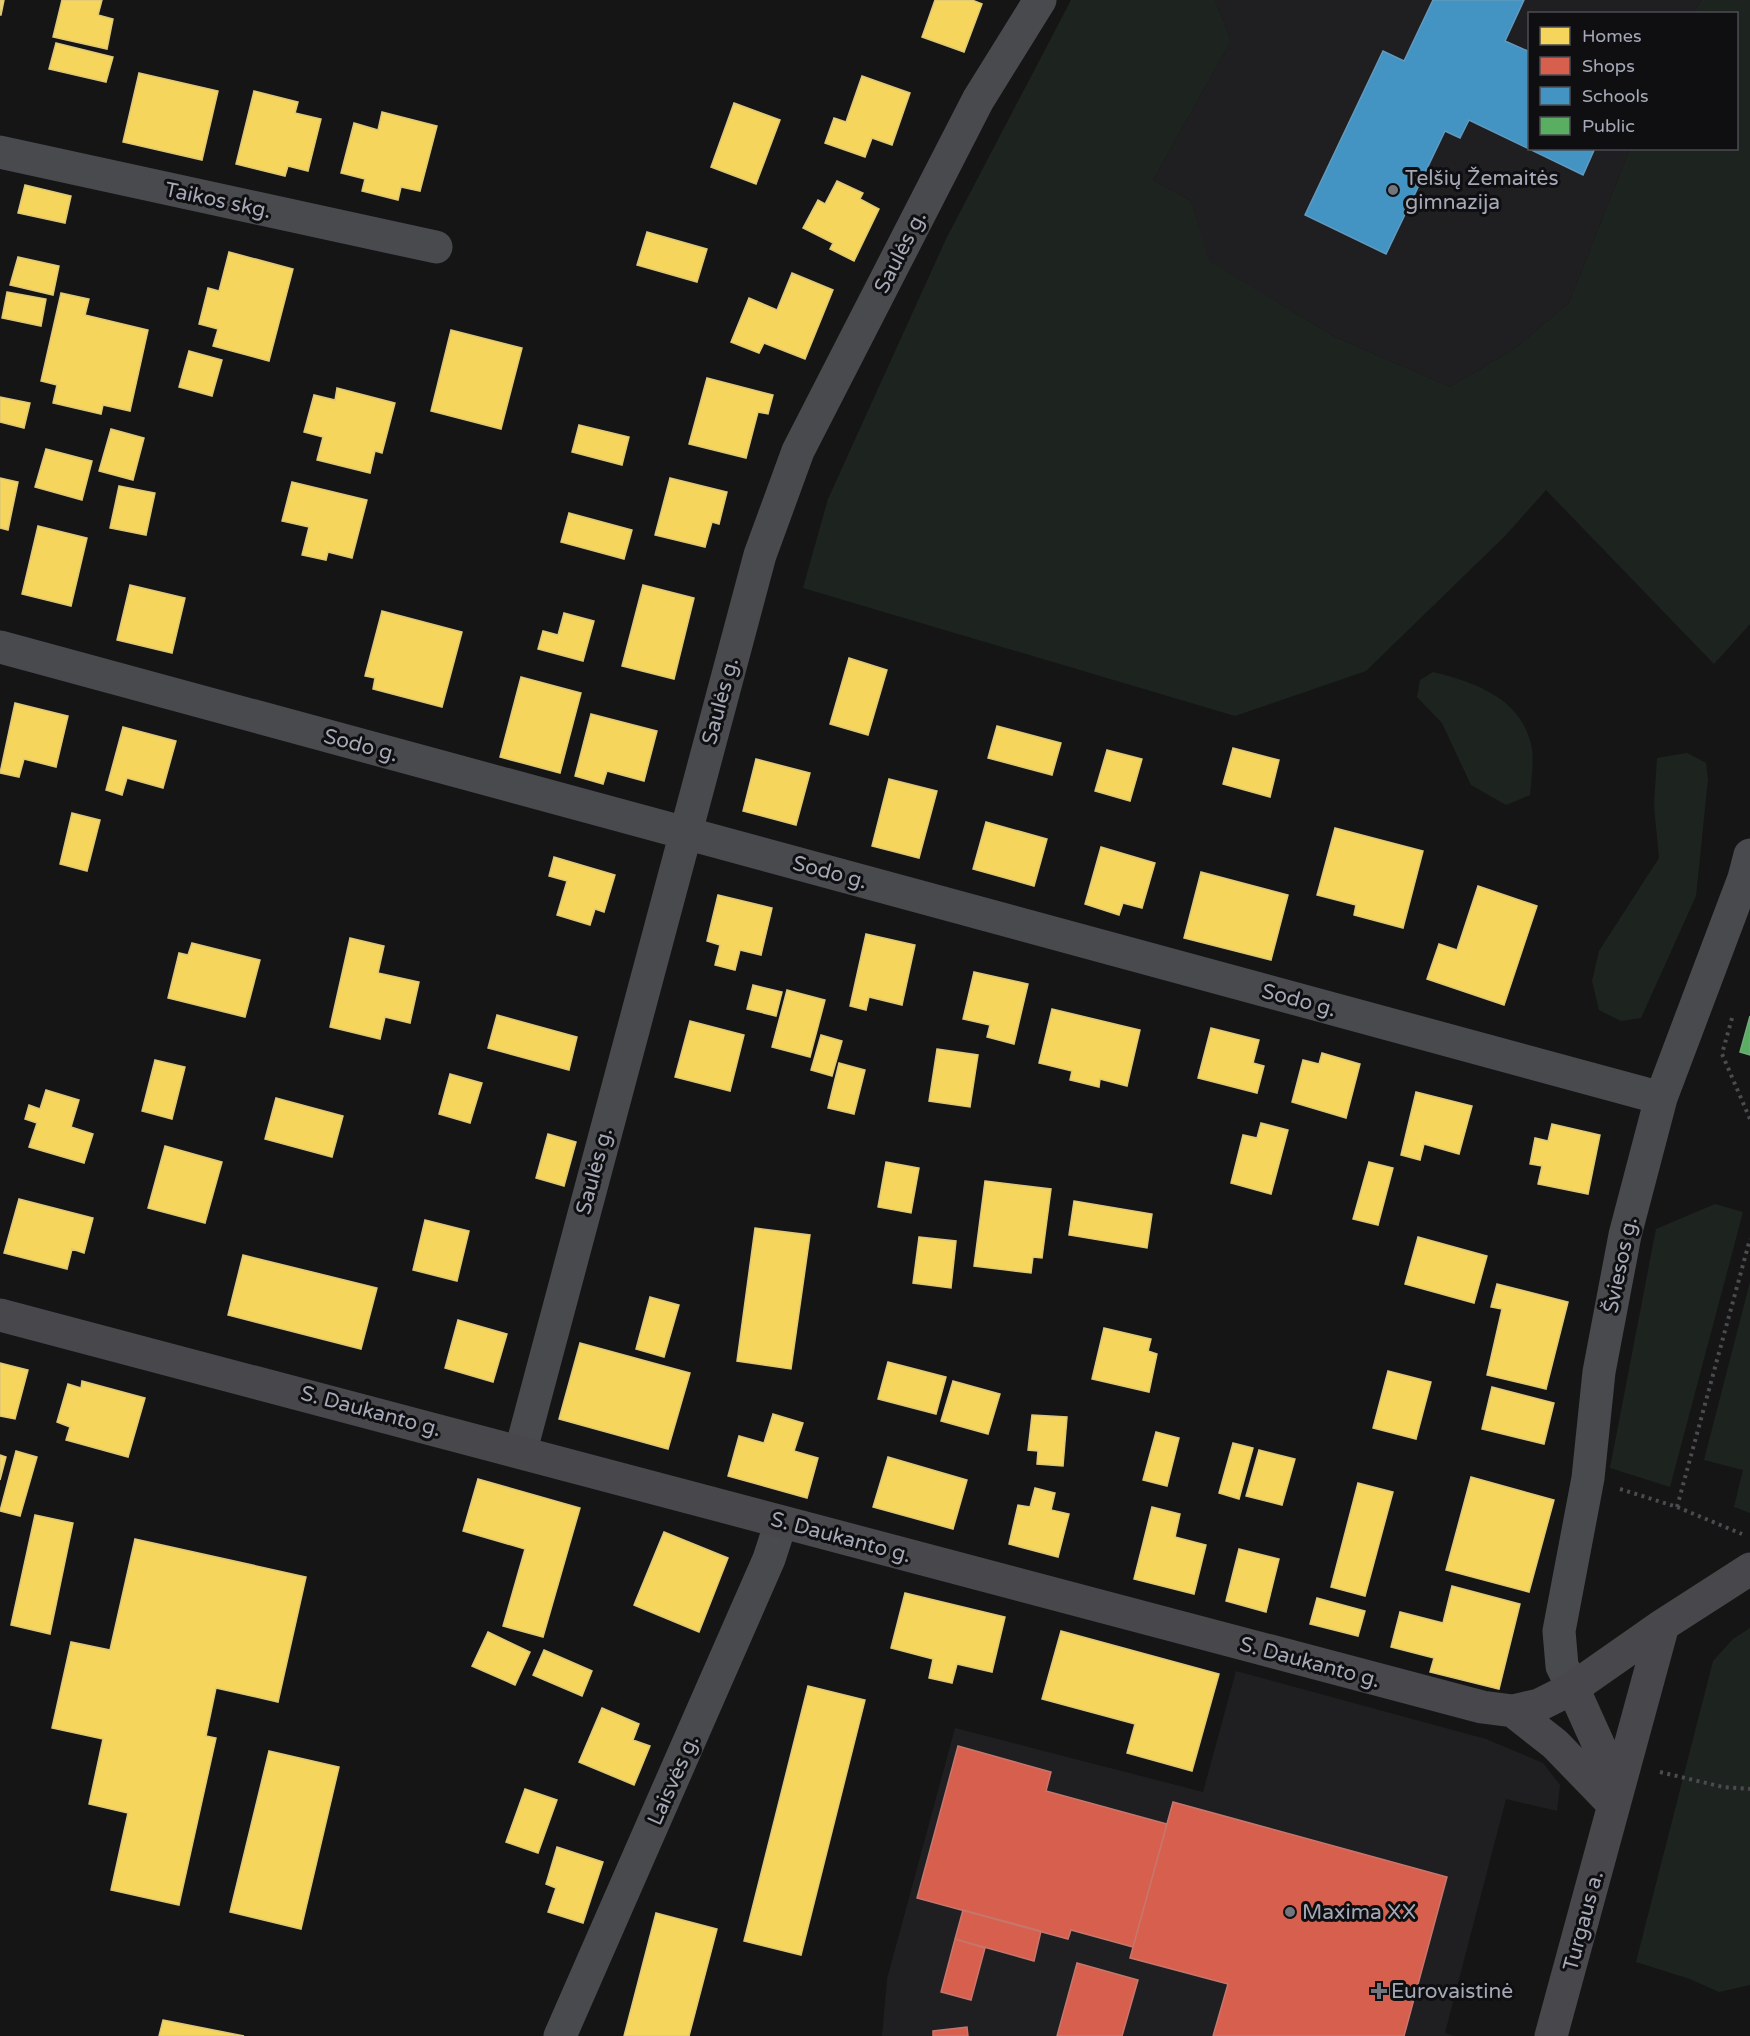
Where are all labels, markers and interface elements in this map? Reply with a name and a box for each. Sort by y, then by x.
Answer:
legend [1528,12,1738,150]
text: Homes [1582,25,1642,47]
text: Shops [1582,55,1635,77]
text: Schools [1582,85,1649,107]
text: Public [1582,115,1635,137]
place label: Telšių Žemaitės gimnazija [1405,166,1559,215]
street label: Taikos skg. [163,177,273,224]
marker: Telšių Žemaitės gimnazija [1386,183,1400,197]
street label: Saulės g. [869,207,932,297]
street label: Saulės g. [697,655,744,747]
street label: Sodo g. [321,724,401,767]
street label: Sodo g. [790,851,870,894]
street label: Sodo g. [1259,979,1339,1022]
street label: Saulės g. [571,1125,618,1217]
street label: Šviesos g. [1598,1215,1643,1315]
street label: S. Daukanto g. [298,1381,444,1442]
street label: S. Daukanto g. [768,1507,914,1568]
street label: S. Daukanto g. [1237,1632,1383,1693]
street label: Laisvės g. [642,1731,704,1829]
street label: Turgaus a. [1558,1868,1609,1974]
place label: Maxima XX [1302,1900,1416,1925]
marker: Maxima XX [1283,1905,1297,1919]
place label: Eurovaistinė [1391,1979,1513,2004]
marker: Eurovaistinė [1372,1984,1386,1998]

